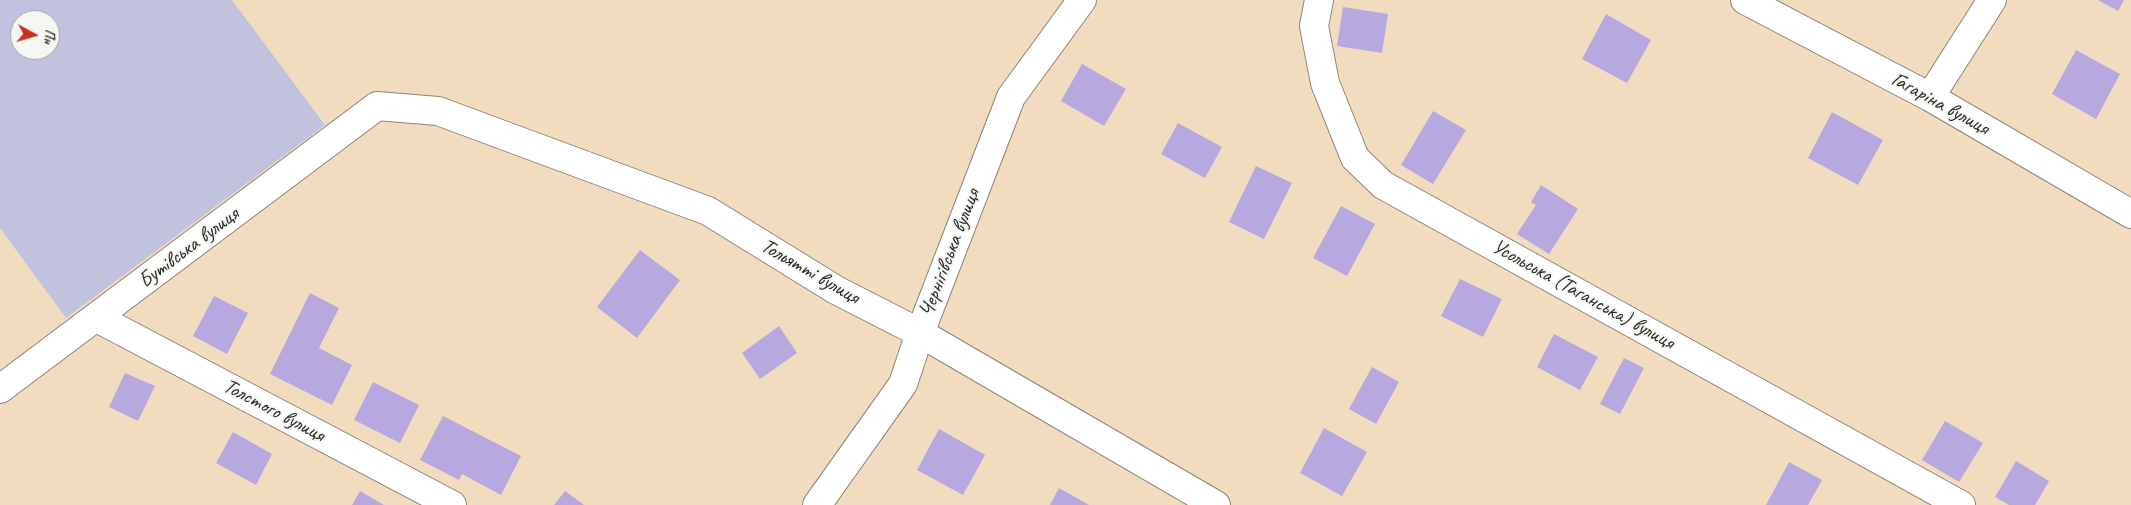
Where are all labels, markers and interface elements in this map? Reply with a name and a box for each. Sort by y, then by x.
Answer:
north arrow [10,10,60,60]
text: Пн [40,28,59,45]
street label: Гагаріна вулиця [1887,67,1993,141]
street label: Чернігівська вулиця [914,186,986,320]
street label: Бутівська вулиця [134,202,244,294]
street label: Тольятті вулиця [756,234,864,310]
street label: Усольська (Таганська) вулиця [1487,234,1679,356]
street label: Толстого вулиця [219,374,329,448]

